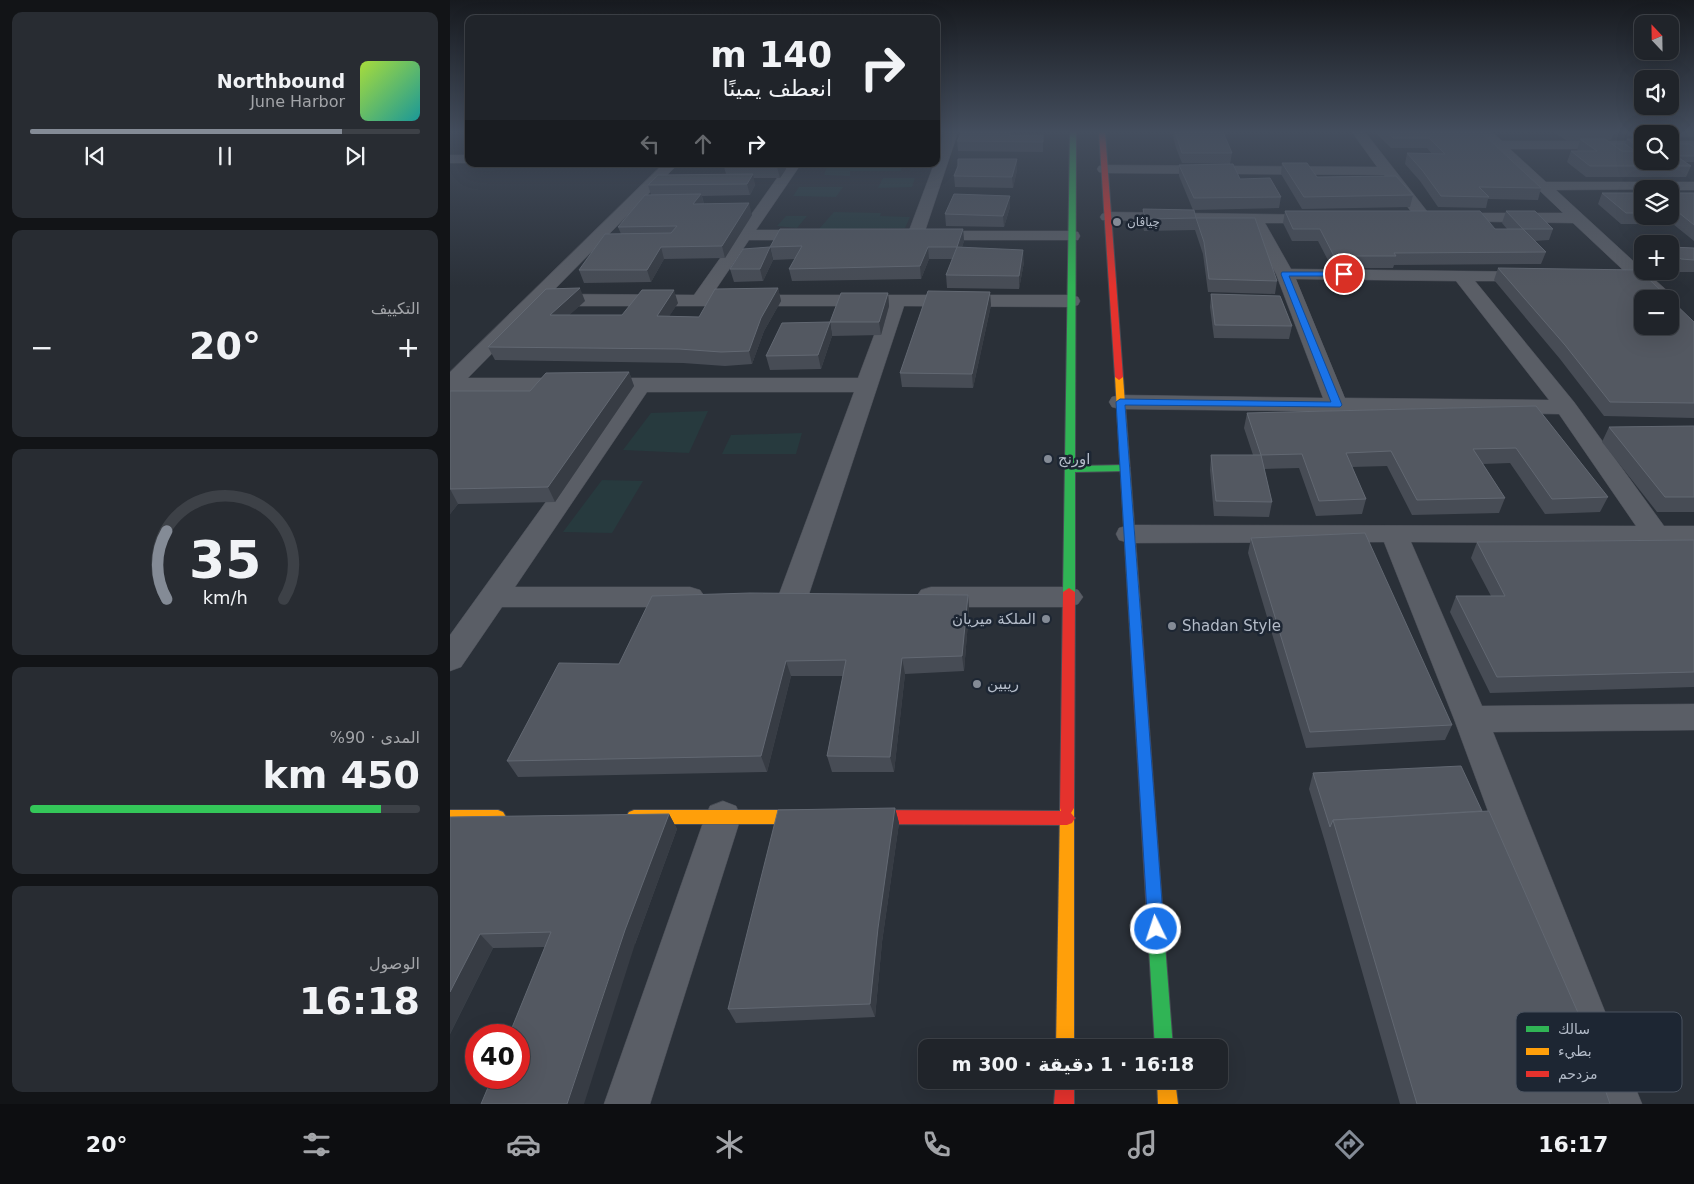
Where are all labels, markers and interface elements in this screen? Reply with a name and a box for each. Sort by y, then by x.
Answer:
north arrow [1634,15,1679,60]
map controls [1634,15,1679,335]
text: 140 m [710,35,832,75]
icon: right [850,35,915,100]
text: Northbound [217,70,345,92]
button: sound [1634,70,1679,115]
text: انعطف يمينًا [723,76,832,101]
text: June Harbor [250,92,345,111]
button: search [1634,125,1679,170]
icon: left [636,130,664,158]
icon: ahead [689,130,717,158]
icon: right [742,130,770,158]
icon: previous [81,142,109,170]
icon: pause [211,142,239,170]
icon: next [341,142,369,170]
button: layers [1634,180,1679,225]
place label: چياڤان [1127,215,1160,229]
marker: چياڤان [1111,216,1123,228]
button: + [1634,235,1679,280]
pin [1323,253,1365,295]
icon: arrive [1330,260,1358,288]
button: − [1634,290,1679,335]
text: التكييف [371,299,420,318]
text: 20° [189,324,261,368]
text: − [30,331,53,364]
text: + [397,331,420,364]
place label: اورنج [1058,450,1091,468]
marker: اورنج [1042,453,1054,465]
text: 35 [189,530,261,590]
text: km/h [202,587,248,608]
place label: الملكة ميريان [952,610,1036,628]
marker: الملكة ميريان [1040,613,1052,625]
place label: Shadan Style [1182,617,1281,635]
marker: Shadan Style [1166,620,1178,632]
place label: ريبين [987,675,1019,693]
marker: ريبين [971,678,983,690]
text: المدى · 90% [330,728,420,747]
text: 450 km [263,753,420,797]
position arrow [1129,902,1181,954]
text: الوصول [369,954,420,973]
text: 16:18 [299,979,420,1023]
legend [1516,1012,1682,1092]
text: سالك [1558,1021,1590,1037]
speed limit sign: 40 [465,1024,530,1089]
text: بطيء [1558,1043,1592,1060]
text: 16:18 · 1 دقيقة · 300 m [952,1053,1194,1075]
text: مزدحم [1558,1066,1597,1083]
icon: filters [299,1127,334,1162]
icon: car [506,1127,541,1162]
icon: climate [712,1127,747,1162]
icon: phone [919,1127,954,1162]
icon: music [1125,1127,1160,1162]
icon: directions [1332,1127,1367,1162]
text: 20° [86,1132,127,1157]
text: 16:17 [1538,1132,1608,1157]

